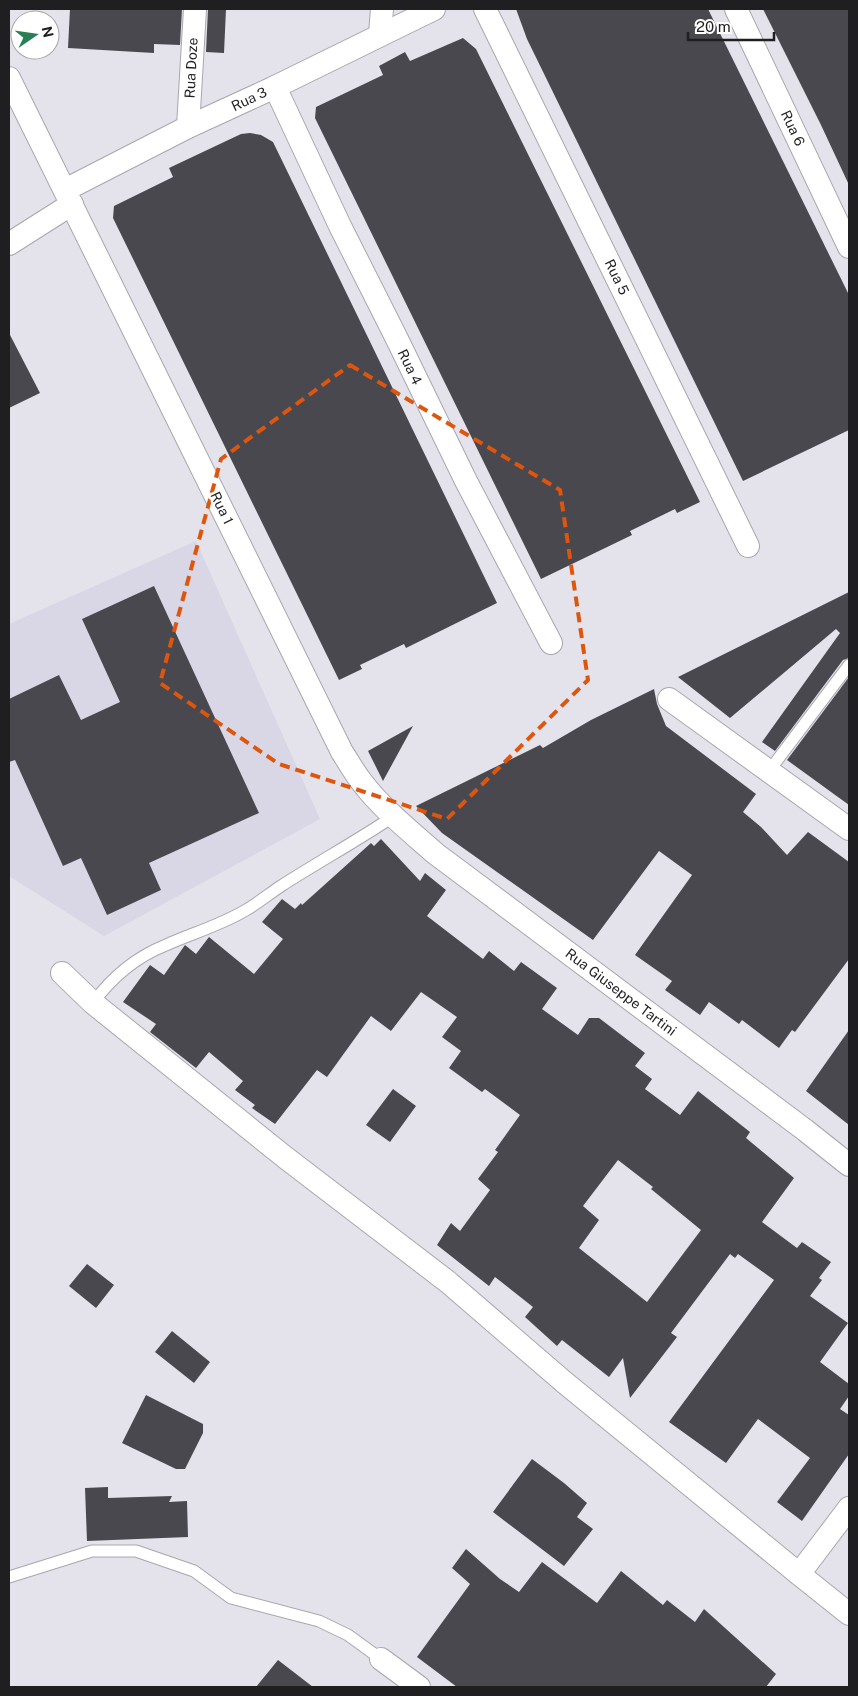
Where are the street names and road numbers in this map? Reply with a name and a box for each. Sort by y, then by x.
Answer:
street label: Rua Doze [181,37,201,99]
street label: Rua 3 [229,84,270,114]
street label: Rua 6 [778,108,808,149]
street label: Rua 5 [602,257,632,297]
street label: Rua 4 [395,347,425,388]
street label: Rua 1 [207,489,237,527]
street label: Rua Giuseppe Tartini [562,945,680,1039]

